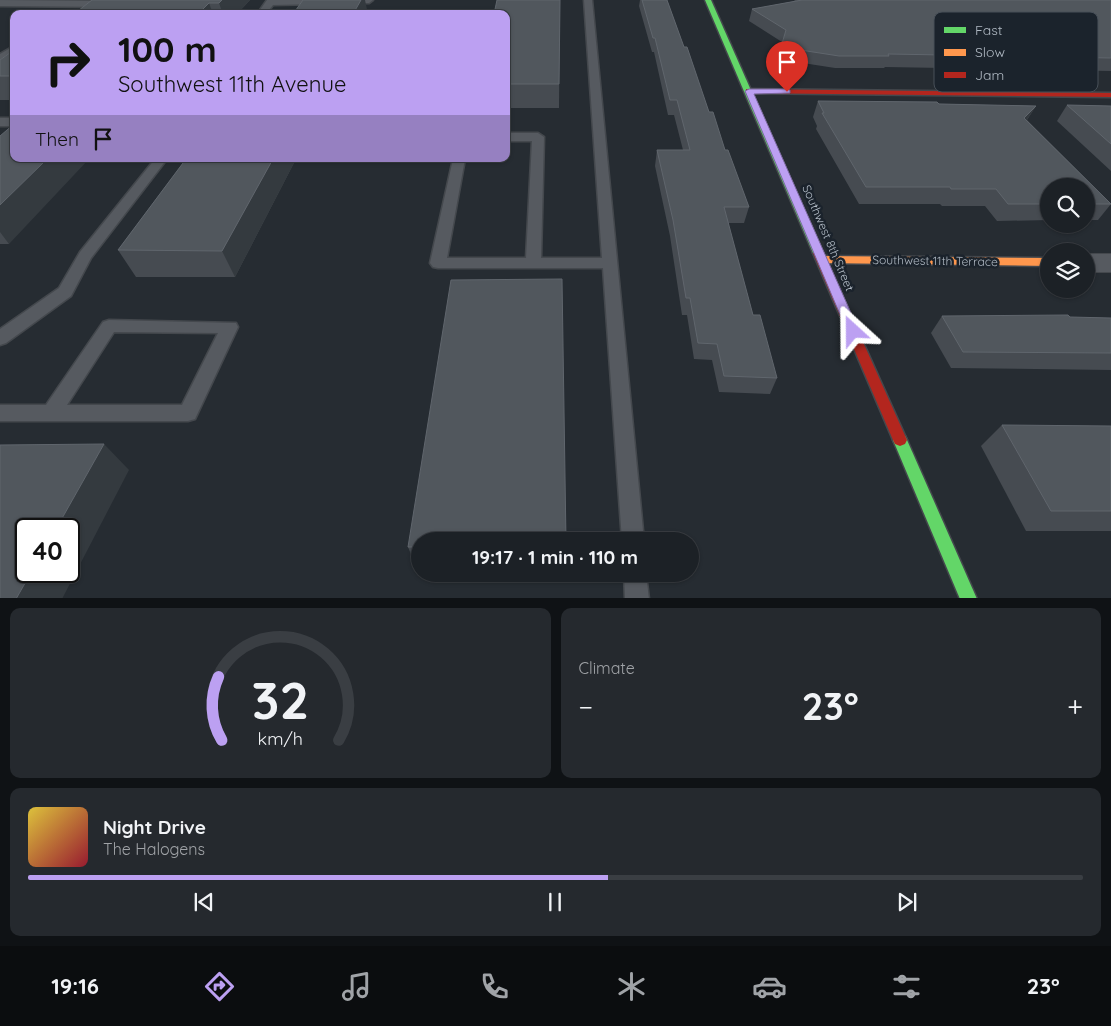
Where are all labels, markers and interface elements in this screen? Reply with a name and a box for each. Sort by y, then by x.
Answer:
legend [934,12,1098,92]
text: Fast [975,21,1003,39]
text: 100 m [118,27,217,71]
icon: right [35,30,100,95]
pin [766,41,808,92]
text: Slow [975,43,1005,61]
icon: arrive [773,48,801,76]
text: Jam [975,66,1004,84]
text: Southwest 11th Avenue [118,70,346,98]
icon: arrive [89,125,117,153]
text: Then [35,127,79,151]
map controls [1040,178,1095,298]
button: search [1040,178,1095,233]
street label: Southwest 8th Street [799,182,858,293]
button: layers [1040,243,1095,298]
street label: Southwest 11th Terrace [872,252,998,269]
position arrow [826,304,878,356]
speed limit sign: 40 [15,518,80,583]
text: 19:17 · 1 min · 110 m [472,545,638,569]
text: Climate [579,658,635,678]
text: 32 [251,667,309,732]
text: 23° [802,682,859,730]
text: − [579,689,593,724]
text: + [1067,689,1083,724]
text: km/h [258,727,303,749]
text: Night Drive [103,815,206,839]
text: The Halogens [103,839,205,859]
icon: previous [190,888,218,916]
icon: pause [541,888,569,916]
icon: next [893,888,921,916]
icon: directions [202,969,237,1004]
icon: music [339,969,374,1004]
icon: phone [477,969,512,1004]
icon: climate [614,969,649,1004]
icon: car [752,969,787,1004]
icon: filters [889,969,924,1004]
text: 19:16 [51,972,99,1000]
text: 23° [1027,972,1060,1000]

